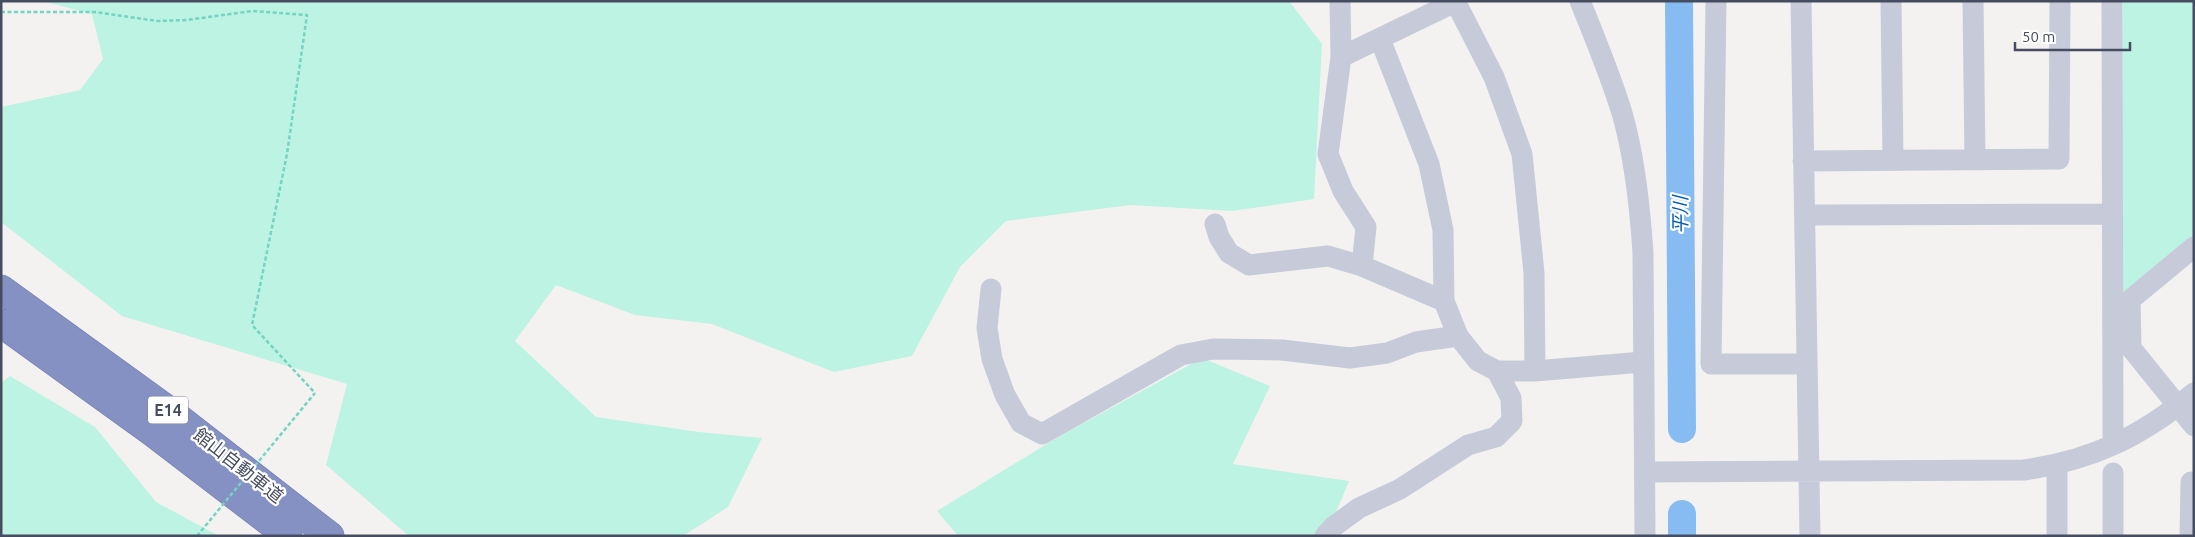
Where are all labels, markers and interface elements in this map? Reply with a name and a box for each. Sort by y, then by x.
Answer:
scale bar [2015,20,2130,52]
text: 50 m [2022,28,2055,45]
water label: 平川 [1669,194,1691,234]
road number: E14 [148,396,188,424]
street label: 館山自動車道 [190,424,288,506]

